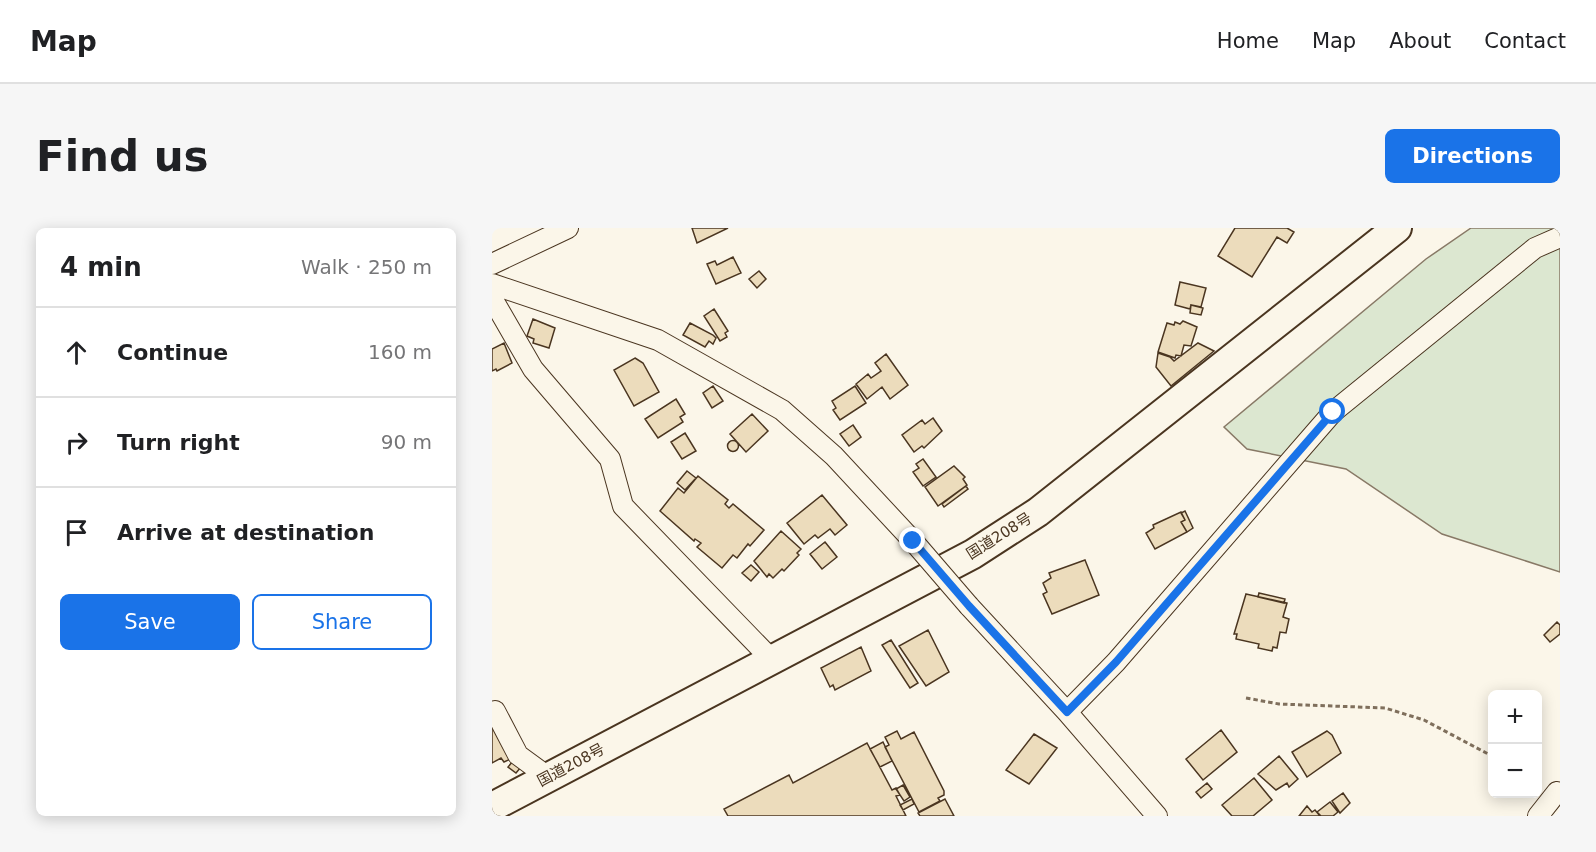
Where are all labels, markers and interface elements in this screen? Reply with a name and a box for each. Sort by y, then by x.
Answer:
text: Map [30,25,97,58]
text: Home [1217,29,1279,53]
text: Map [1312,29,1356,53]
text: About [1389,29,1451,53]
text: Contact [1484,29,1566,53]
button: Directions [1385,129,1560,183]
text: Find us [36,132,209,181]
text: 4 min [60,252,142,282]
text: Walk · 250 m [301,255,432,279]
icon: ahead [60,336,93,369]
text: Continue [117,340,228,365]
text: 160 m [368,340,432,364]
route start [1319,398,1345,424]
icon: right [60,426,93,459]
text: Turn right [117,430,240,455]
text: 90 m [381,430,432,454]
street label: 国道208号 [963,509,1035,563]
icon: arrive [60,516,93,549]
text: Arrive at destination [117,520,374,545]
route end [899,527,925,553]
button: Save [60,594,240,650]
button: Share [252,594,432,650]
map controls [1488,690,1542,798]
button: + [1488,690,1542,744]
street label: 国道208号 [534,740,608,790]
button: − [1488,744,1542,798]

